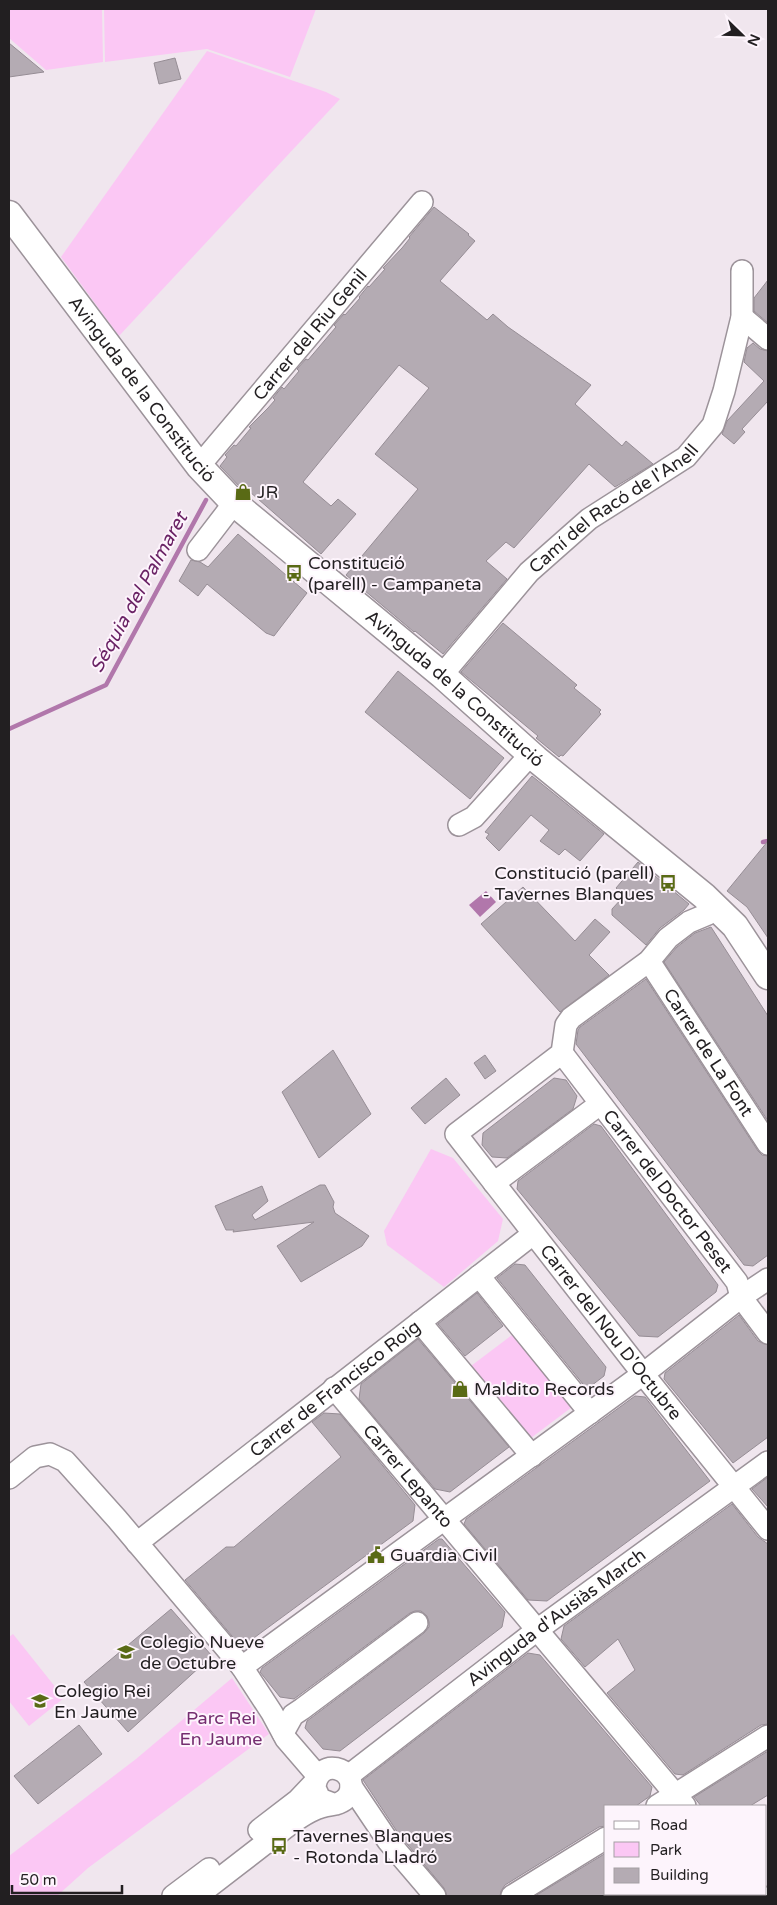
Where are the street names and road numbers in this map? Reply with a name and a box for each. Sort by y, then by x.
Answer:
street label: Carrer del Riu Genil [248,264,372,405]
street label: Avinguda de la Constitució [64,292,220,487]
street label: Camí del Racó de l'Anell [524,439,703,578]
street label: Avinguda de la Constitució [361,605,548,772]
street label: Carrer de La Font [659,984,758,1121]
street label: Carrer del Doctor Peset [598,1105,737,1277]
street label: Carrer del Nou D'Octubre [535,1240,687,1424]
street label: Carrer de Francisco Roig [245,1315,425,1462]
street label: Carrer Lepanto [358,1420,458,1532]
street label: Avinguda d'Ausiàs March [463,1544,650,1691]

